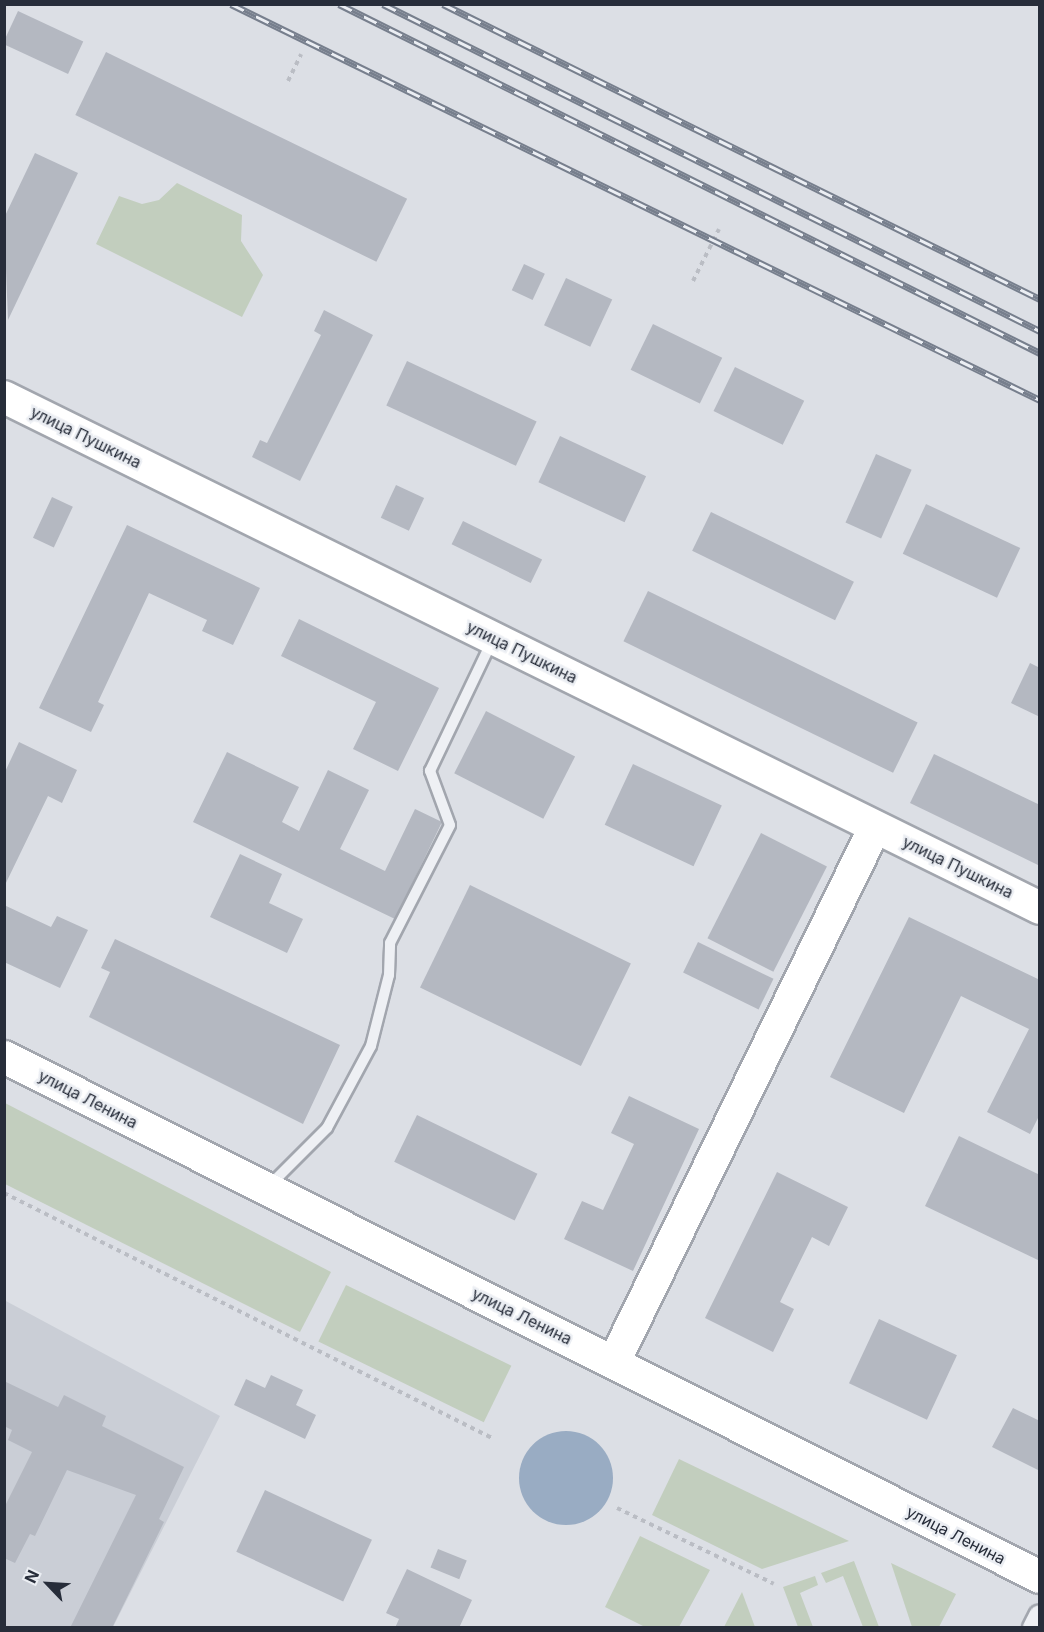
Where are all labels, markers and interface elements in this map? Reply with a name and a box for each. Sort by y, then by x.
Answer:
street label: улица Пушкина [28,402,144,472]
street label: улица Пушкина [464,617,580,687]
street label: улица Пушкина [900,832,1016,902]
street label: улица Ленина [35,1066,141,1132]
street label: улица Ленина [469,1284,575,1348]
street label: улица Ленина [903,1502,1009,1568]
north arrow [18,1554,78,1614]
text: N [20,1567,43,1586]

